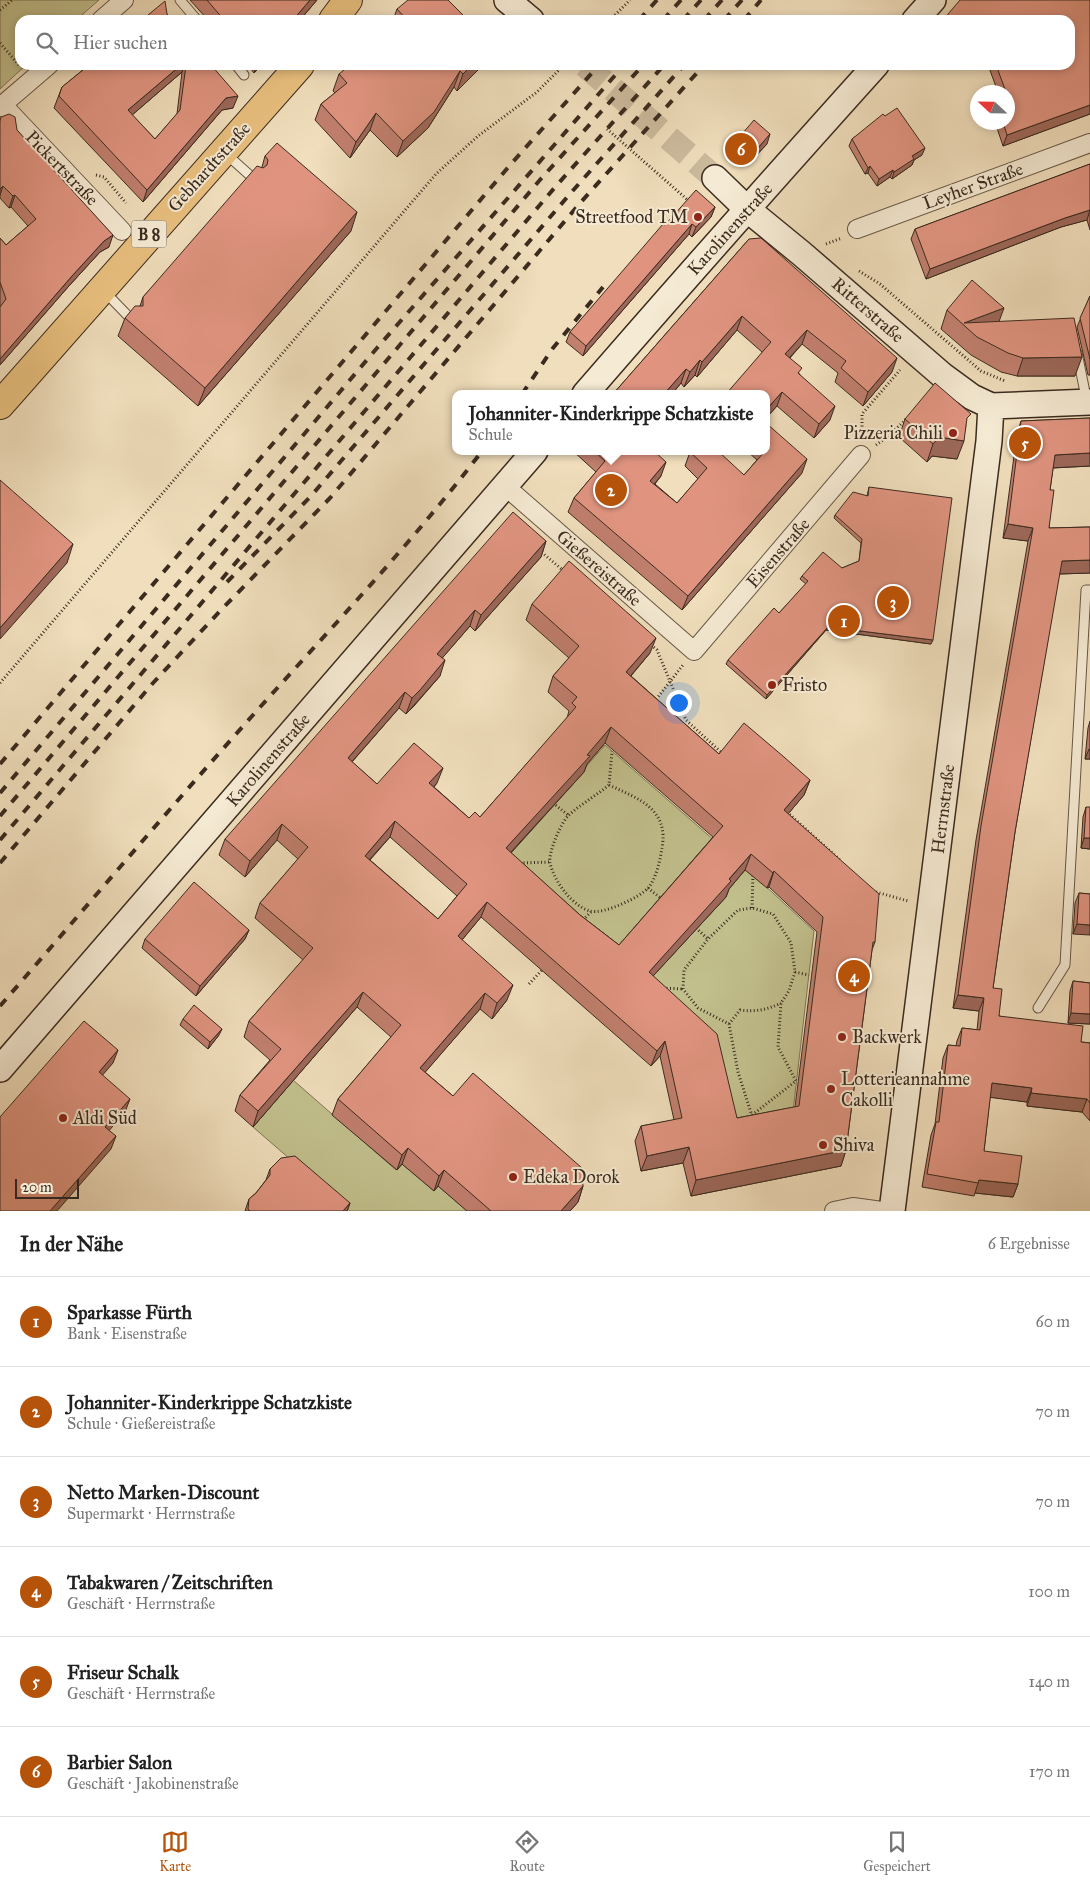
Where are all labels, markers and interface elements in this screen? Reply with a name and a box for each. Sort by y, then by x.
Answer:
search box [15,15,1075,70]
icon: search [33,29,61,57]
text: Hier suchen [73,31,167,54]
north arrow [970,85,1015,130]
street label: Gebhardtstraße [163,118,255,216]
street label: Pickertstraße [21,126,103,210]
pin: 6 [725,130,757,168]
street label: Leyher Straße [920,158,1026,214]
street label: Karolinenstraße [683,178,777,280]
place label: Streetfood TM [575,206,688,228]
marker: Streetfood TM [692,211,704,223]
road number: B 8 [132,220,166,248]
street label: Ritterstraße [827,273,909,347]
popup [452,390,770,455]
text: Johanniter-Kinderkrippe Schatzkiste [468,402,754,425]
place label: Pizzeria Chili [843,422,943,444]
pin: 5 [1009,424,1041,462]
text: Schule [468,425,513,444]
marker: Pizzeria Chili [947,427,959,439]
pin: 2 [595,471,627,509]
street label: Eisenstraße [742,513,814,593]
street label: Gießereistraße [552,525,646,611]
pin: 3 [877,583,909,621]
pin: 1 [828,602,860,640]
place label: Fristo [782,674,827,696]
marker: Fristo [766,679,778,691]
your location [666,690,692,716]
street label: Karolinenstraße [221,709,315,811]
street label: Herrnstraße [927,763,959,855]
pin: 4 [838,957,870,995]
place label: Backwerk [852,1026,922,1048]
marker: Backwerk [836,1031,848,1043]
place label: Lotterieannahme Cakolli [841,1068,970,1111]
marker: Lotterieannahme Cakolli [825,1083,837,1095]
place label: Aldi Süd [72,1107,137,1129]
marker: Aldi Süd [57,1112,69,1124]
place label: Shiva [833,1134,875,1156]
marker: Shiva [817,1139,829,1151]
place label: Edeka Dorok [523,1166,620,1188]
marker: Edeka Dorok [507,1171,519,1183]
scale bar [15,1176,79,1199]
text: 20 m [22,1179,52,1196]
text: In der Nähe [20,1231,123,1257]
text: 6 Ergebnisse [988,1234,1070,1253]
text: Sparkasse Fürth [67,1301,192,1324]
text: 1 [33,1312,39,1331]
text: 60 m [1036,1312,1070,1331]
text: Bank · Eisenstraße [67,1324,187,1343]
text: Johanniter-Kinderkrippe Schatzkiste [67,1391,352,1414]
text: 2 [32,1402,40,1421]
text: 70 m [1035,1402,1070,1421]
text: Schule · Gießereistraße [67,1414,215,1433]
text: Netto Marken-Discount [67,1481,259,1504]
text: 3 [33,1492,39,1511]
text: 70 m [1035,1492,1070,1511]
text: Supermarkt · Herrnstraße [67,1504,235,1523]
text: Tabakwaren / Zeitschriften [67,1571,273,1594]
text: 4 [32,1582,40,1601]
text: 100 m [1028,1582,1070,1601]
text: Geschäft · Herrnstraße [67,1594,215,1613]
text: Friseur Schalk [67,1661,179,1684]
text: 5 [32,1672,40,1691]
text: 140 m [1029,1672,1070,1691]
text: Geschäft · Herrnstraße [67,1684,215,1703]
text: Barbier Salon [67,1751,172,1774]
text: 6 [32,1762,40,1781]
text: 170 m [1029,1762,1070,1781]
text: Geschäft · Jakobinenstraße [67,1774,239,1793]
tab: Karte [159,1828,191,1875]
tab: Route [510,1828,545,1875]
tab: Gespeichert [863,1828,931,1875]

